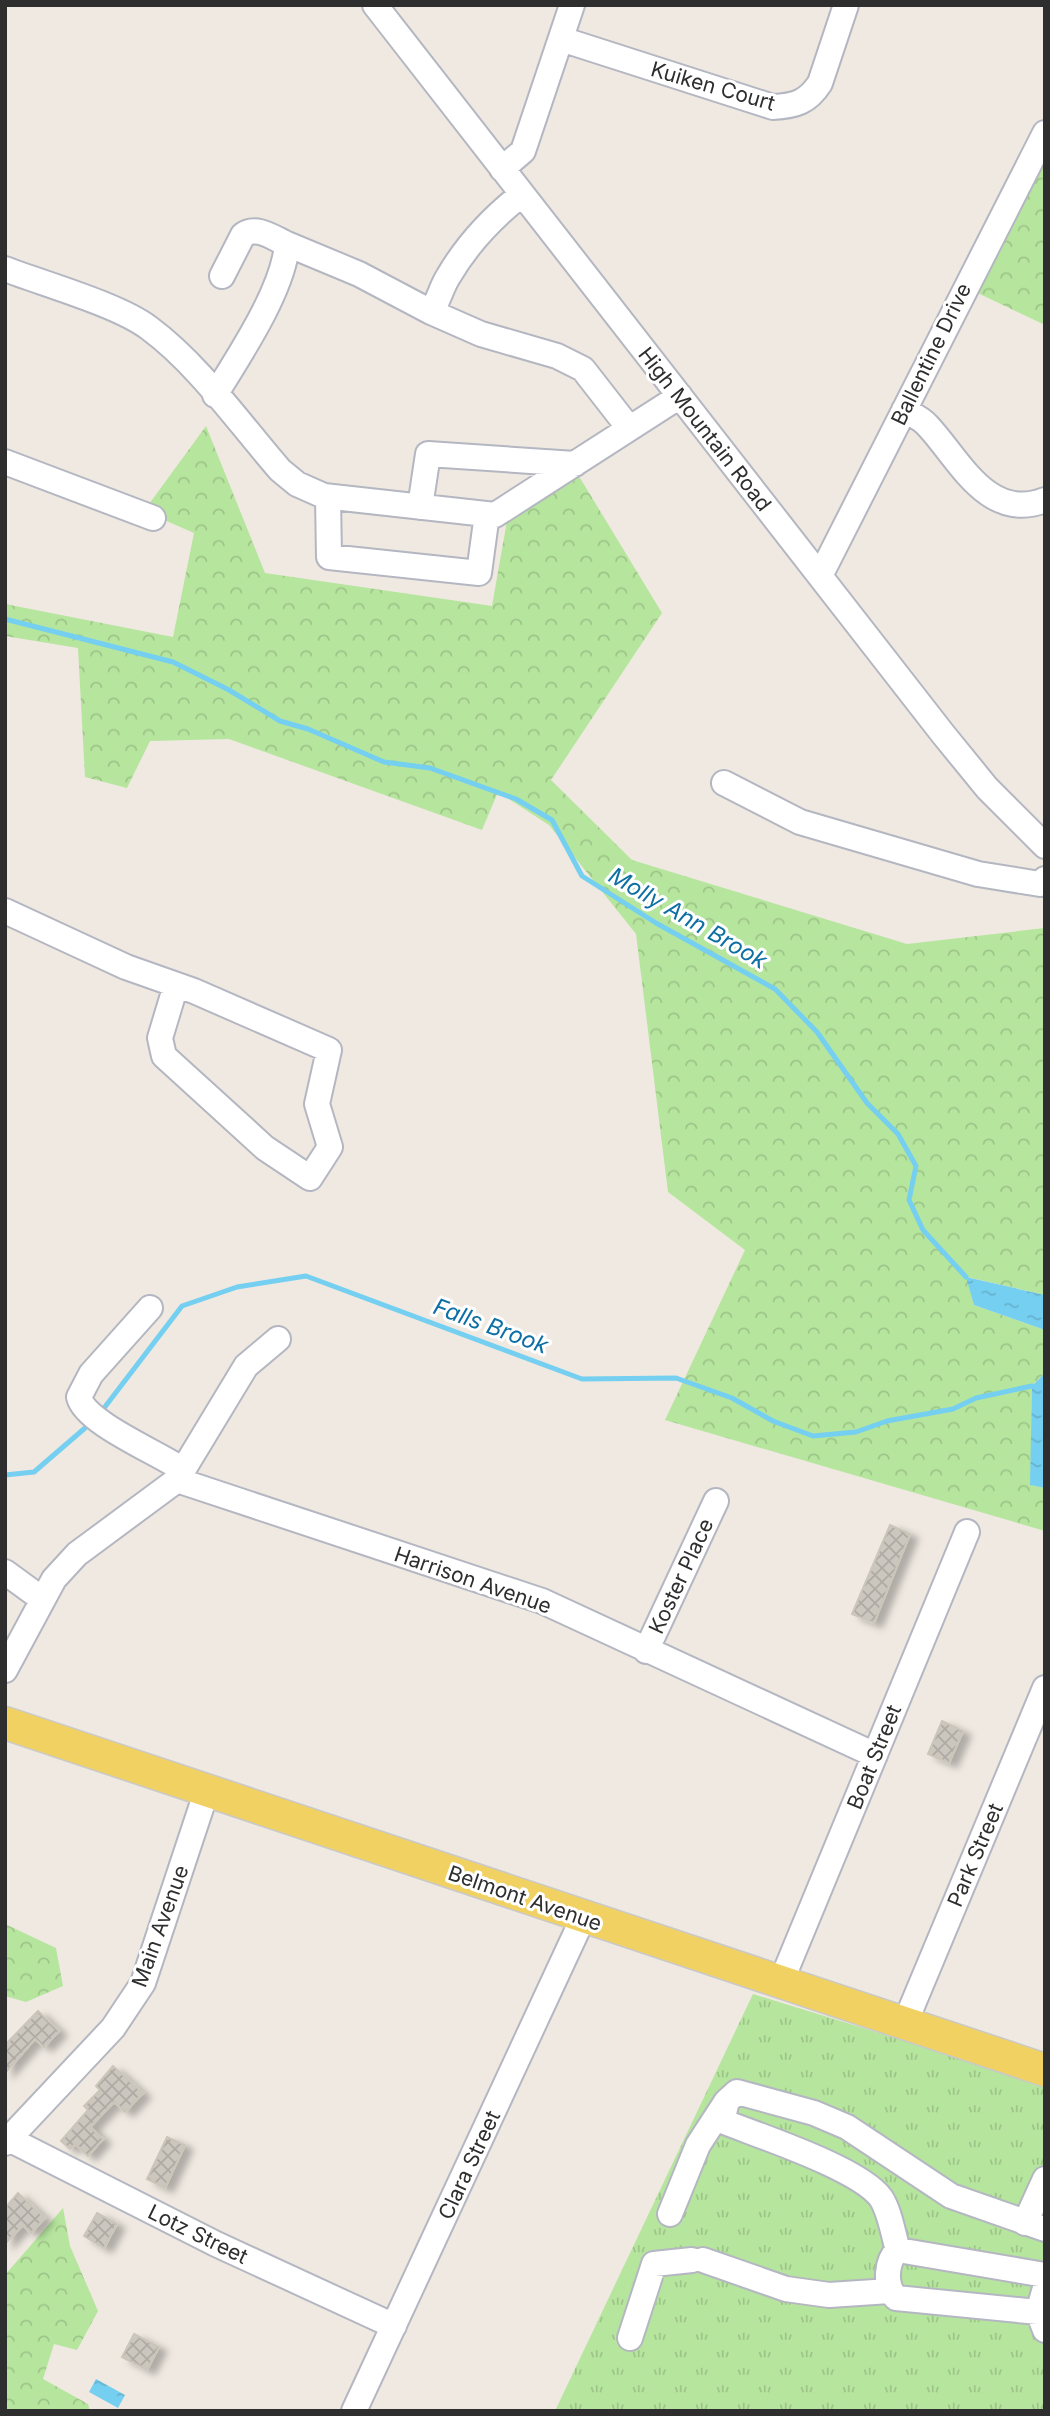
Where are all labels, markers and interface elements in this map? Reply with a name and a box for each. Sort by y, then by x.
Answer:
street label: Kuiken Court [648,56,778,116]
street label: Ballentine Drive [886,279,976,429]
street label: High Mountain Road [633,342,777,516]
water label: Molly Ann Brook [604,861,773,975]
water label: Falls Brook [430,1292,553,1360]
street label: Koster Place [643,1514,719,1638]
street label: Harrison Avenue [391,1541,555,1619]
street label: Boat Street [842,1701,906,1813]
street label: Park Street [942,1799,1008,1911]
street label: Belmont Avenue [445,1860,605,1936]
street label: Main Avenue [126,1862,194,1990]
street label: Clara Street [433,2107,505,2223]
street label: Lotz Street [144,2199,252,2269]

